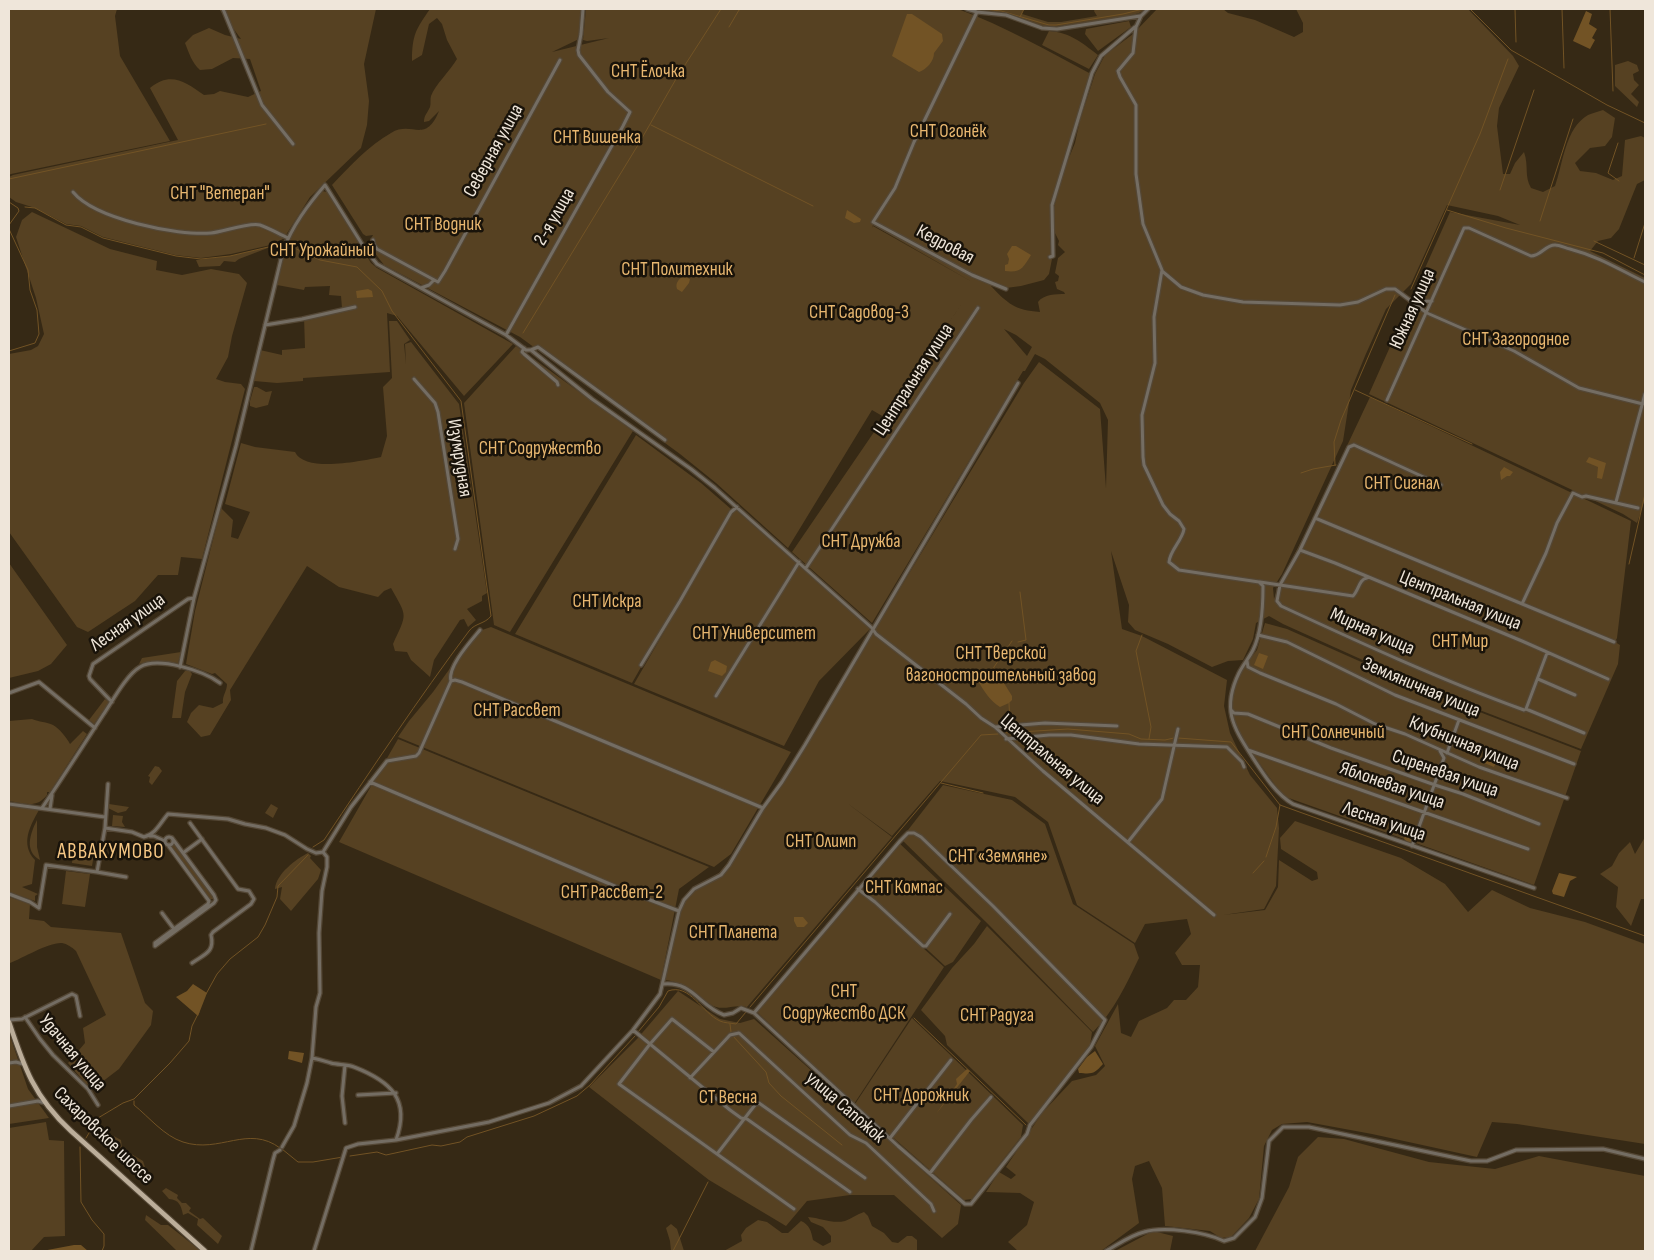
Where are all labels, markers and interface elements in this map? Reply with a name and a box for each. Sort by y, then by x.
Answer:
park label: СНТ Ёлочка [611,61,685,83]
street label: Северная улица [459,100,529,202]
park label: СНТ Огонёк [910,121,986,143]
park label: СНТ Вишенка [553,127,641,149]
park label: СНТ "Ветеран" [170,183,270,205]
street label: 2-я улица [530,184,580,250]
park label: СНТ Водник [405,214,481,236]
street label: Кедровая [912,220,978,270]
park label: СНТ Урожайный [270,240,374,262]
park label: СНТ Политехник [621,259,733,281]
street label: Южная улица [1385,265,1441,353]
park label: СНТ Садовод-3 [809,302,909,324]
street label: Центральная улица [869,320,959,440]
park label: СНТ Загородное [1462,329,1570,351]
street label: Изумрудная [442,417,476,499]
park label: СНТ Содружество [479,438,601,460]
park label: СНТ Сигнал [1364,473,1440,495]
park label: СНТ Дружба [821,531,901,553]
street label: Центральная улица [1396,566,1524,636]
street label: Лесная улица [86,589,170,657]
park label: СНТ Искра [572,591,642,613]
street label: Мирная улица [1326,603,1418,661]
park label: СНТ Университет [692,623,816,645]
park label: СНТ Мир [1432,631,1488,653]
park label: СНТ Тверской вагоностроительный завод [906,643,1096,687]
street label: Земляничная улица [1359,653,1483,723]
park label: СНТ Рассвет [473,700,561,722]
street label: Центральная улица [995,710,1109,810]
street label: Клубничная улица [1406,712,1522,776]
park label: СНТ Солнечный [1281,722,1385,744]
street label: Сиреневая улица [1389,745,1501,803]
street label: Яблоневая улица [1337,757,1447,815]
street label: Лесная улица [1340,797,1428,847]
park label: СНТ Олимп [786,831,856,853]
district label: АВВАКУМОВО [56,840,166,866]
park label: СНТ «Земляне» [948,846,1048,868]
park label: СНТ Компас [865,877,943,899]
park label: СНТ Рассвет-2 [561,882,663,904]
park label: СНТ Планета [689,922,777,944]
park label: СНТ Содружество ДСК [783,981,905,1025]
park label: СНТ Радуга [960,1005,1034,1027]
street label: Удачная улица [33,1010,111,1096]
street label: улица Сапожок [801,1067,889,1149]
street label: Сахаровское шоссе [48,1083,158,1189]
park label: СНТ Дорожник [873,1085,969,1107]
park label: СТ Весна [699,1087,757,1109]

